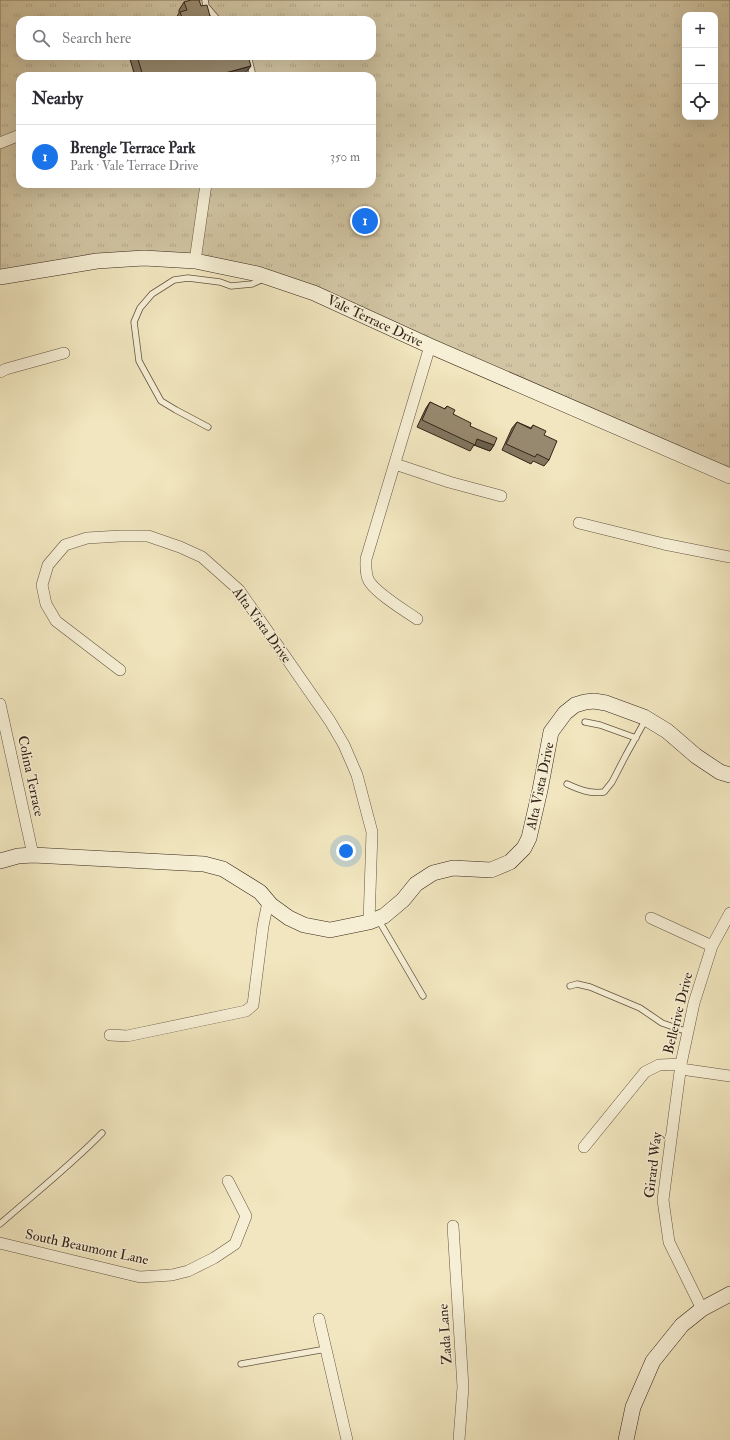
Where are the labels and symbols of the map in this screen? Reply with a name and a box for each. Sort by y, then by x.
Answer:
pin: 1 [352,206,378,236]
street label: Vale Terrace Drive [324,291,426,351]
street label: Alta Vista Drive [228,583,295,666]
street label: Colina Terrace [14,734,48,818]
street label: Alta Vista Drive [522,740,558,832]
your location [336,841,356,861]
street label: Bellerive Drive [660,970,696,1056]
street label: Girard Way [641,1130,667,1199]
street label: South Beaumont Lane [24,1226,150,1268]
street label: Zada Lane [434,1303,456,1365]

